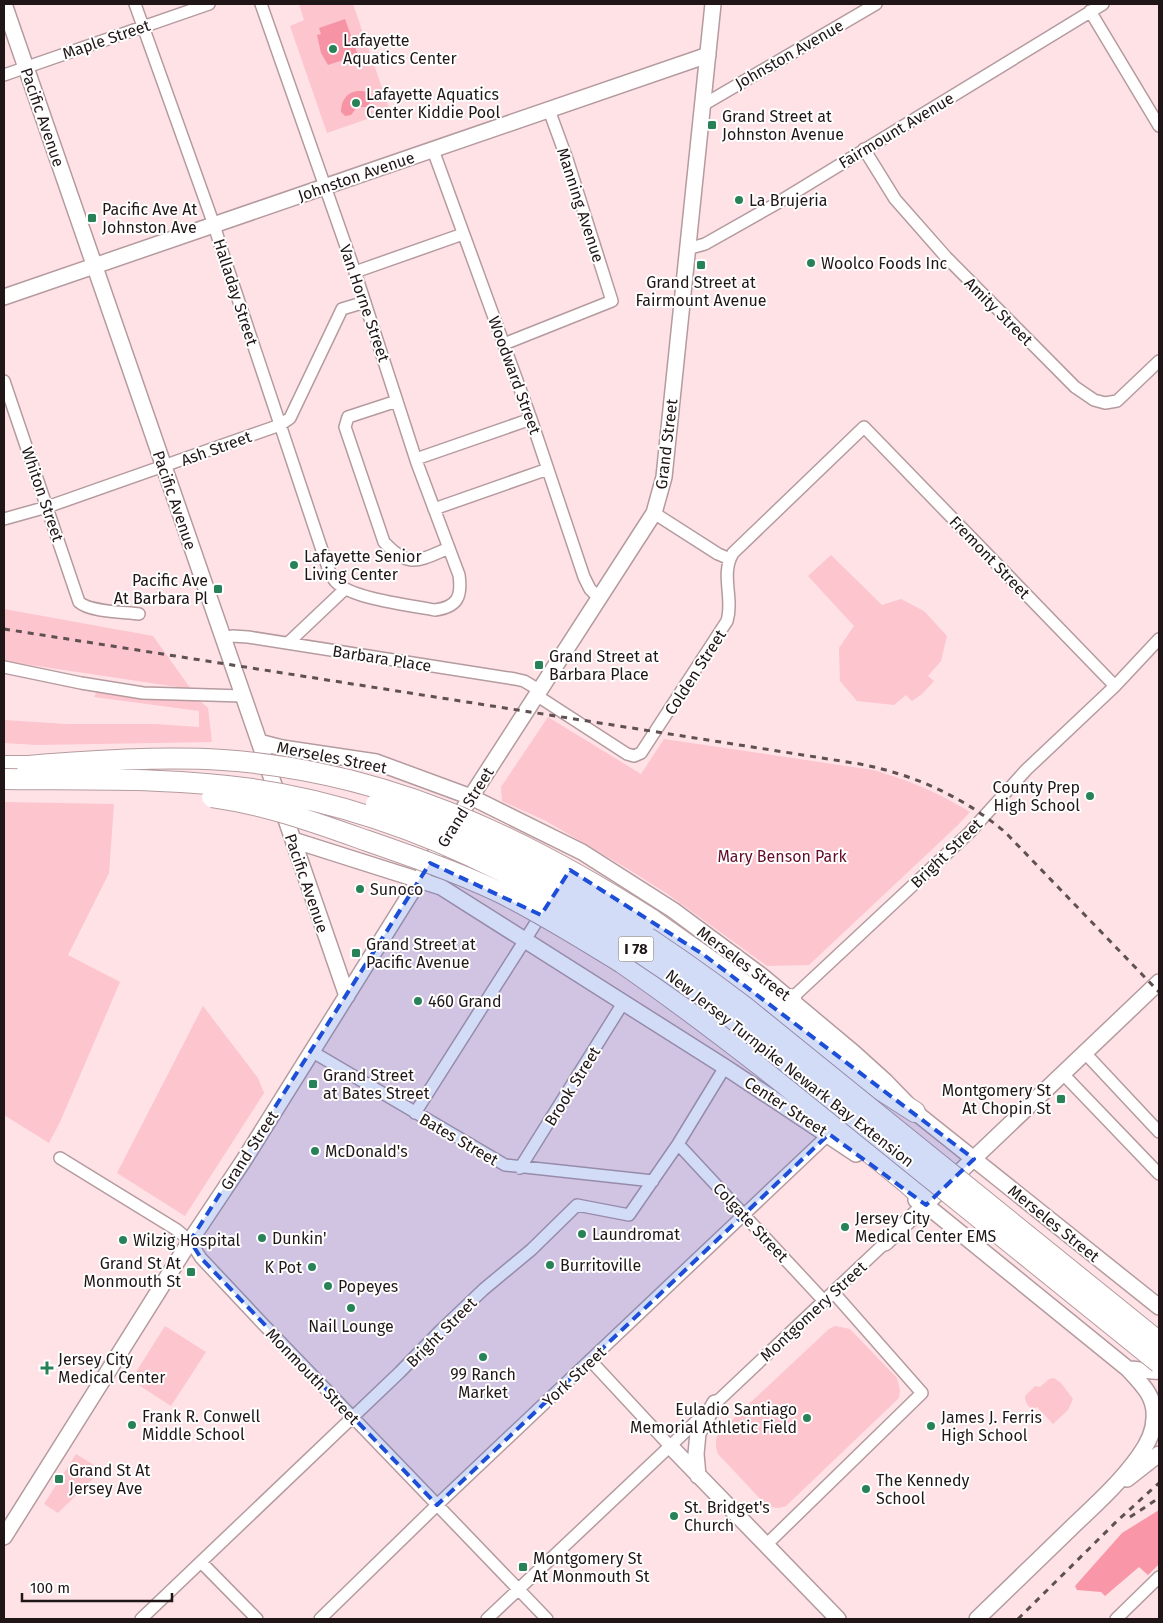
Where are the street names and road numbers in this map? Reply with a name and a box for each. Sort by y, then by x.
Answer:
street label: Maple Street [60,16,153,63]
street label: Johnston Avenue [732,16,847,93]
street label: Pacific Avenue [17,65,68,169]
street label: Fairmount Avenue [835,89,957,172]
street label: Manning Avenue [553,145,608,265]
street label: Johnston Avenue [295,148,417,205]
street label: Halladay Street [209,236,262,348]
street label: Van Horne Street [336,242,394,364]
street label: Amity Street [961,273,1037,350]
street label: Woodward Street [484,314,545,437]
street label: Grand Street [652,398,681,490]
street label: Ash Street [178,427,254,470]
street label: Whiton Street [17,444,68,544]
street label: Pacific Avenue [149,448,200,552]
street label: Fremont Street [945,512,1034,603]
street label: Colden Street [661,626,730,719]
street label: Barbara Place [331,641,433,676]
street label: Merseles Street [275,738,389,778]
street label: Grand Street [433,763,498,851]
street label: Bright Street [907,815,986,892]
street label: Pacific Avenue [281,831,332,935]
street label: Merseles Street [693,922,794,1005]
road number: I 78 [618,936,654,962]
street label: New Jersey Turnpike Newark Bay Extension [662,966,918,1171]
street label: Brook Street [541,1043,604,1129]
street label: Center Street [741,1073,831,1140]
street label: Grand Street [217,1107,282,1194]
street label: Bates Street [416,1109,502,1170]
street label: Colgate Street [709,1179,792,1266]
street label: Merseles Street [1004,1181,1103,1266]
street label: Montgomery Street [756,1257,871,1365]
street label: Bright Street [402,1293,481,1371]
street label: Monmouth Street [262,1324,364,1429]
street label: York Street [539,1342,610,1410]

